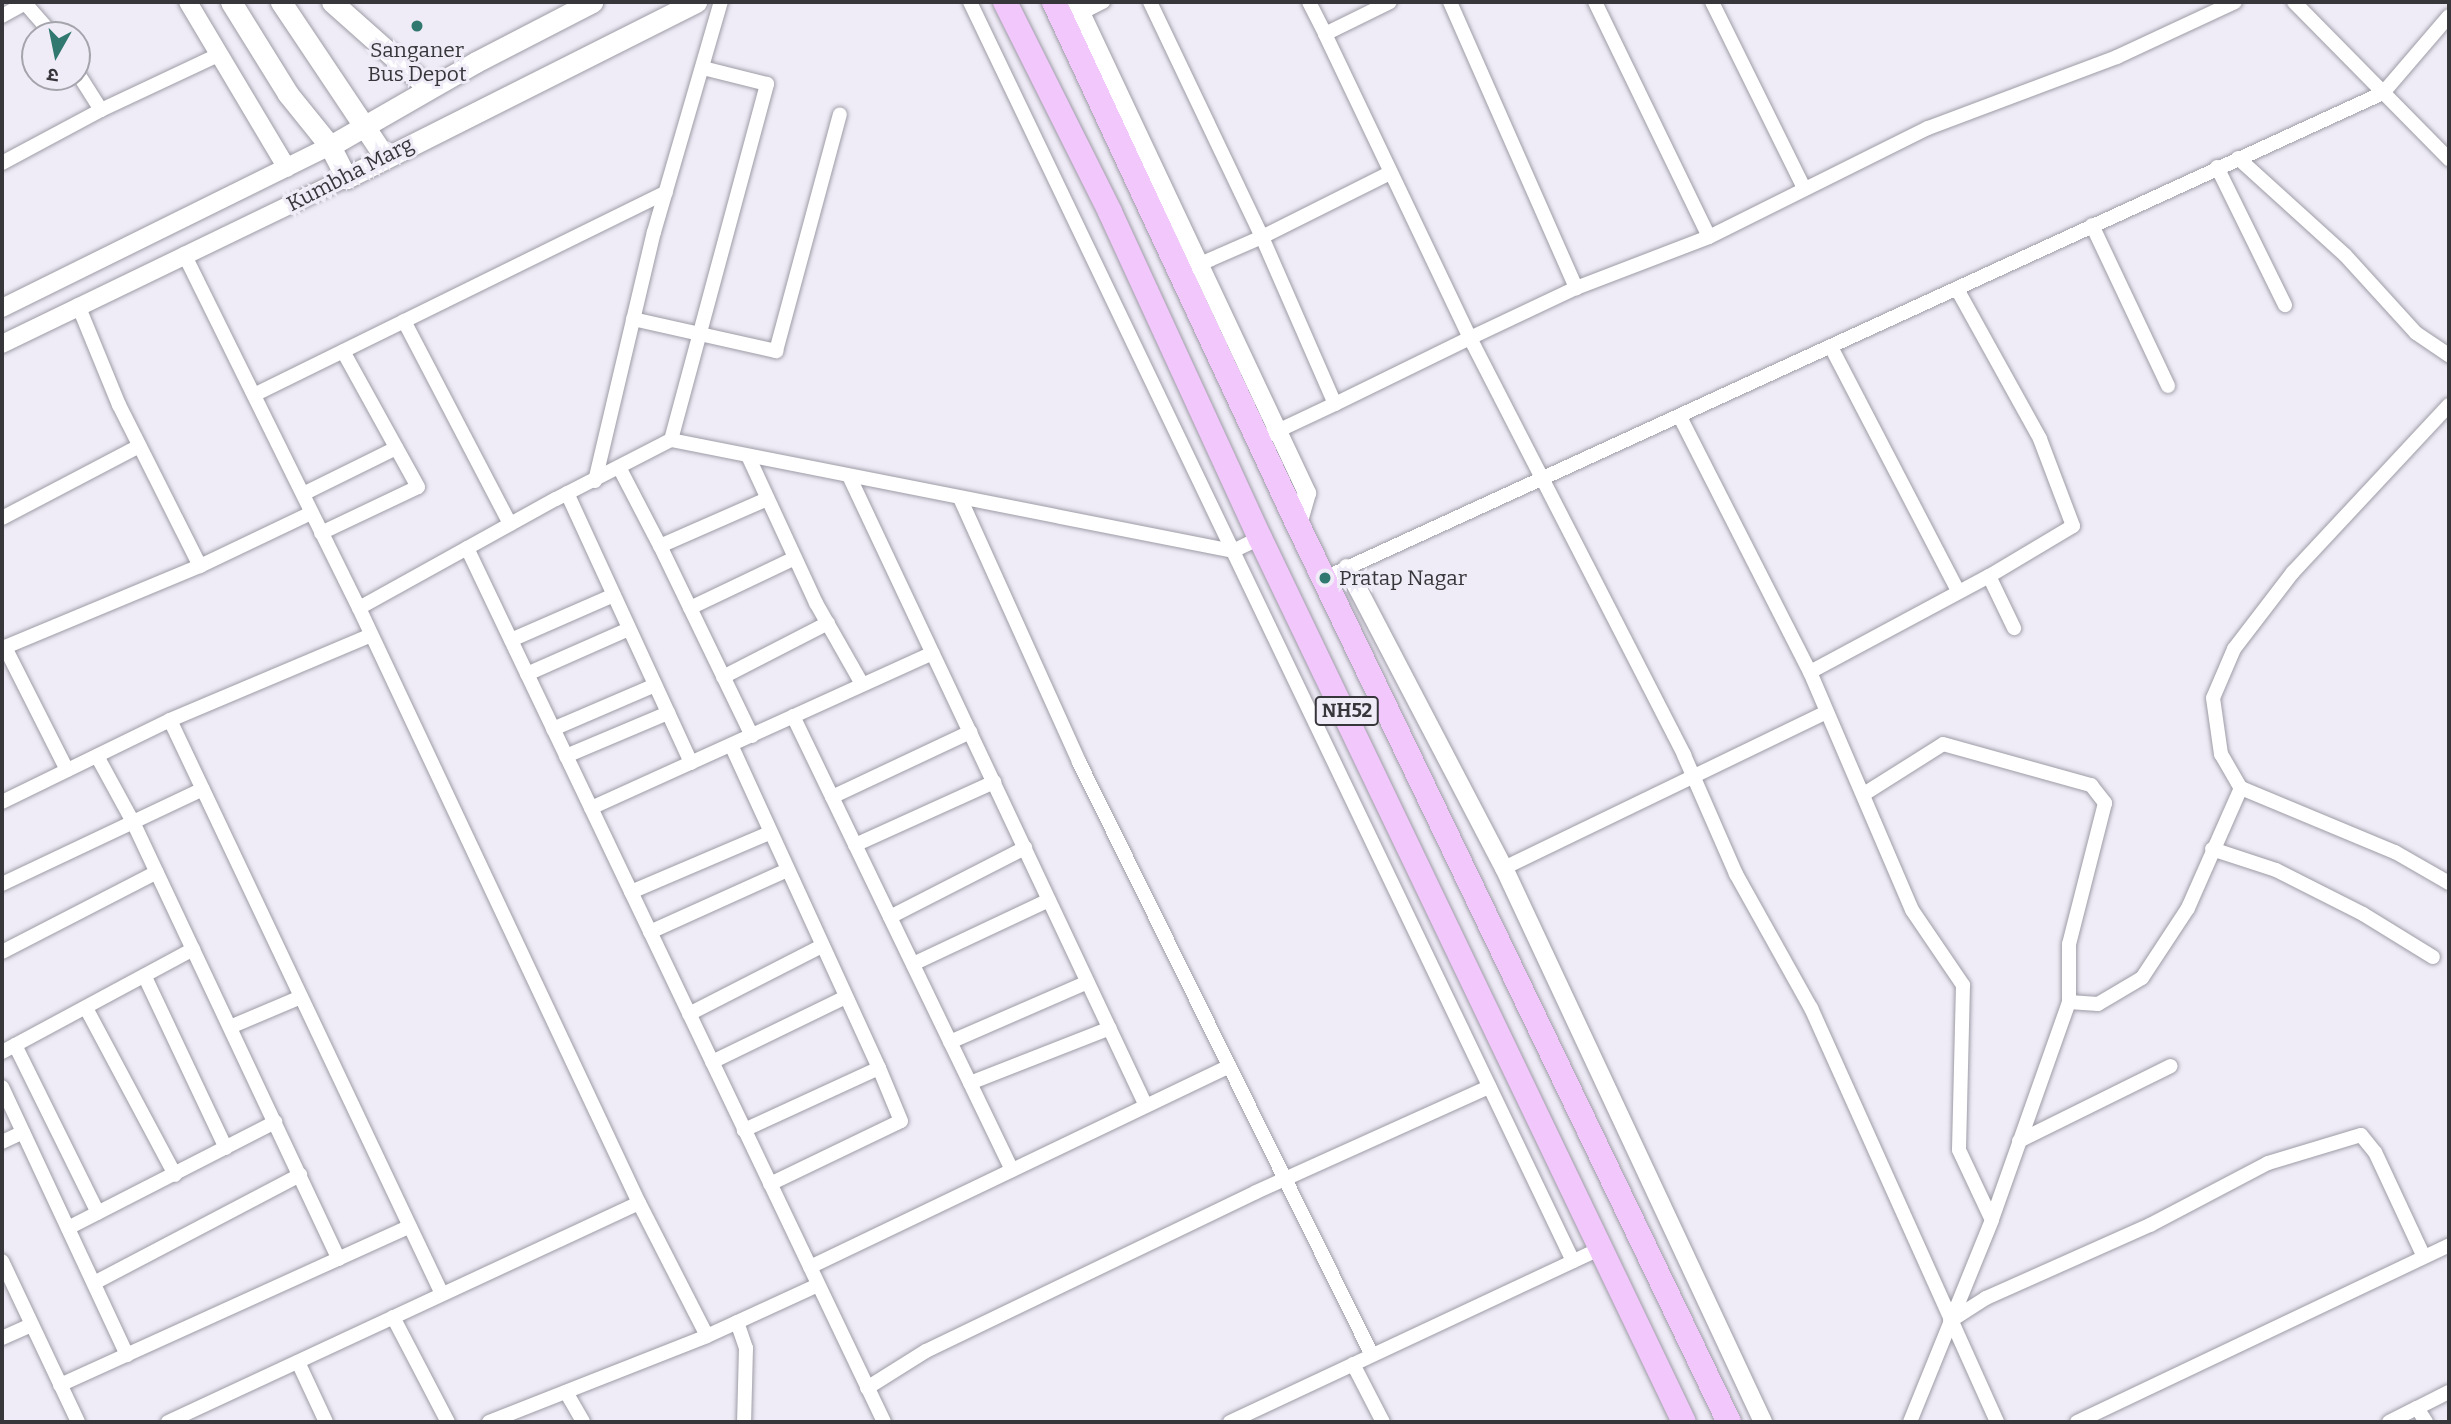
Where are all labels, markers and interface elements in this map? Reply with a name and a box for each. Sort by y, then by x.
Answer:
marker: Sanganer Bus Depot [409,18,425,34]
north arrow [21,21,91,91]
place label: Sanganer Bus Depot [367,37,467,87]
text: उ [46,63,60,87]
street label: Kumbha Marg [283,131,417,217]
place label: Pratap Nagar [1339,565,1467,591]
marker: Pratap Nagar [1317,570,1333,586]
road number: NH52 [1314,696,1380,726]

